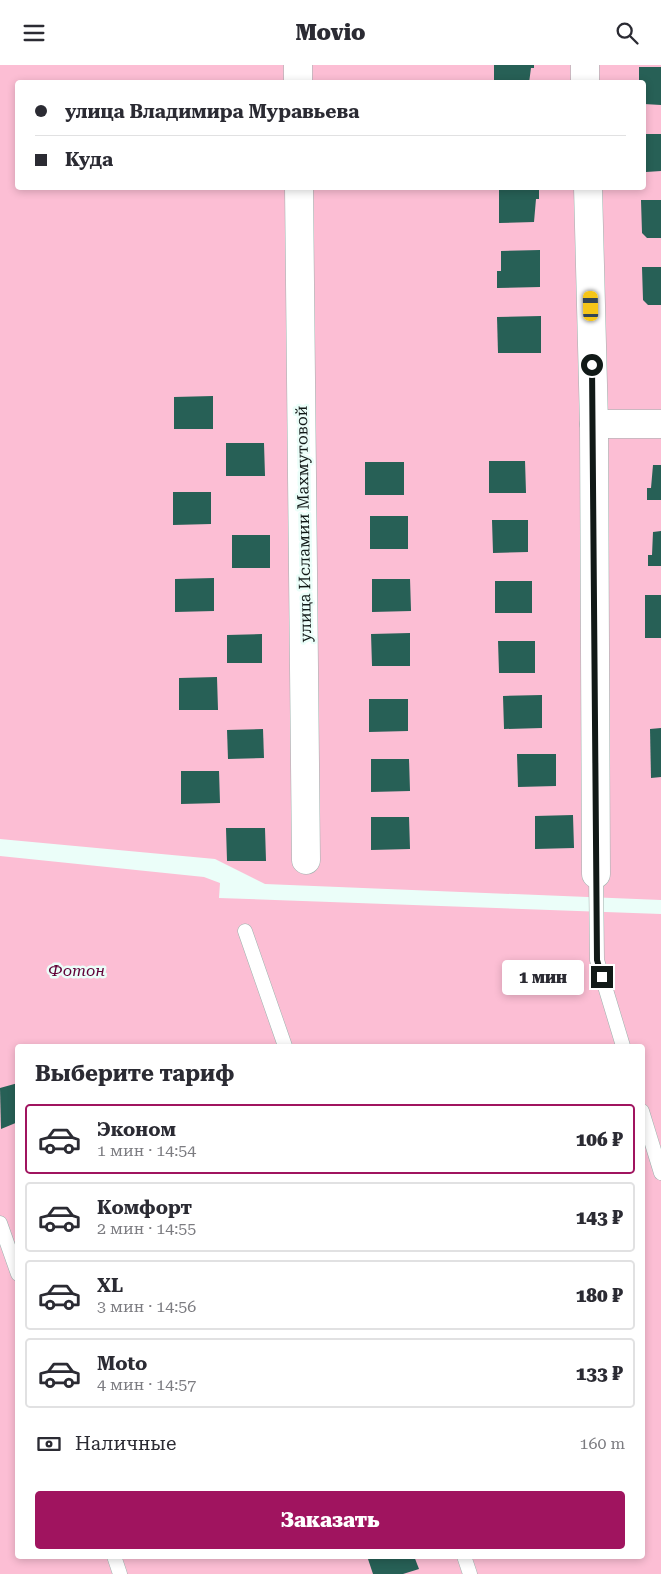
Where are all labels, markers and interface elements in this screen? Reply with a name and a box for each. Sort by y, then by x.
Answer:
icon: menu [20,19,48,47]
icon: search [613,19,641,47]
text: Movio [295,20,366,45]
text: улица Владимира Муравьева [65,100,359,123]
text: Куда [65,148,113,171]
car [583,291,598,321]
route start [581,354,603,376]
street label: улица Исламии Махмутовой [292,405,315,643]
callout: 1 мин [502,959,584,995]
park label: Фотон [49,961,105,980]
route end [591,966,613,988]
text: 1 мин [519,968,567,987]
text: Выберите тариф [35,1061,234,1086]
icon: car [37,1117,82,1162]
text: Эконом [97,1118,176,1141]
text: 106 ₽ [576,1128,623,1151]
text: 1 мин · 14:54 [97,1141,196,1160]
icon: car [37,1195,82,1240]
text: Комфорт [97,1196,192,1219]
text: 143 ₽ [576,1206,623,1229]
text: 2 мин · 14:55 [97,1219,196,1238]
icon: car [37,1273,82,1318]
text: XL [97,1274,123,1297]
text: 180 ₽ [576,1284,623,1307]
text: 3 мин · 14:56 [97,1297,196,1316]
icon: car [37,1351,82,1396]
text: Moto [97,1352,147,1375]
text: 133 ₽ [576,1362,623,1385]
text: 4 мин · 14:57 [97,1375,196,1394]
icon: cash [35,1430,63,1458]
text: Наличные [75,1432,176,1455]
text: 160 m [579,1434,625,1453]
button: Заказать [35,1491,625,1549]

